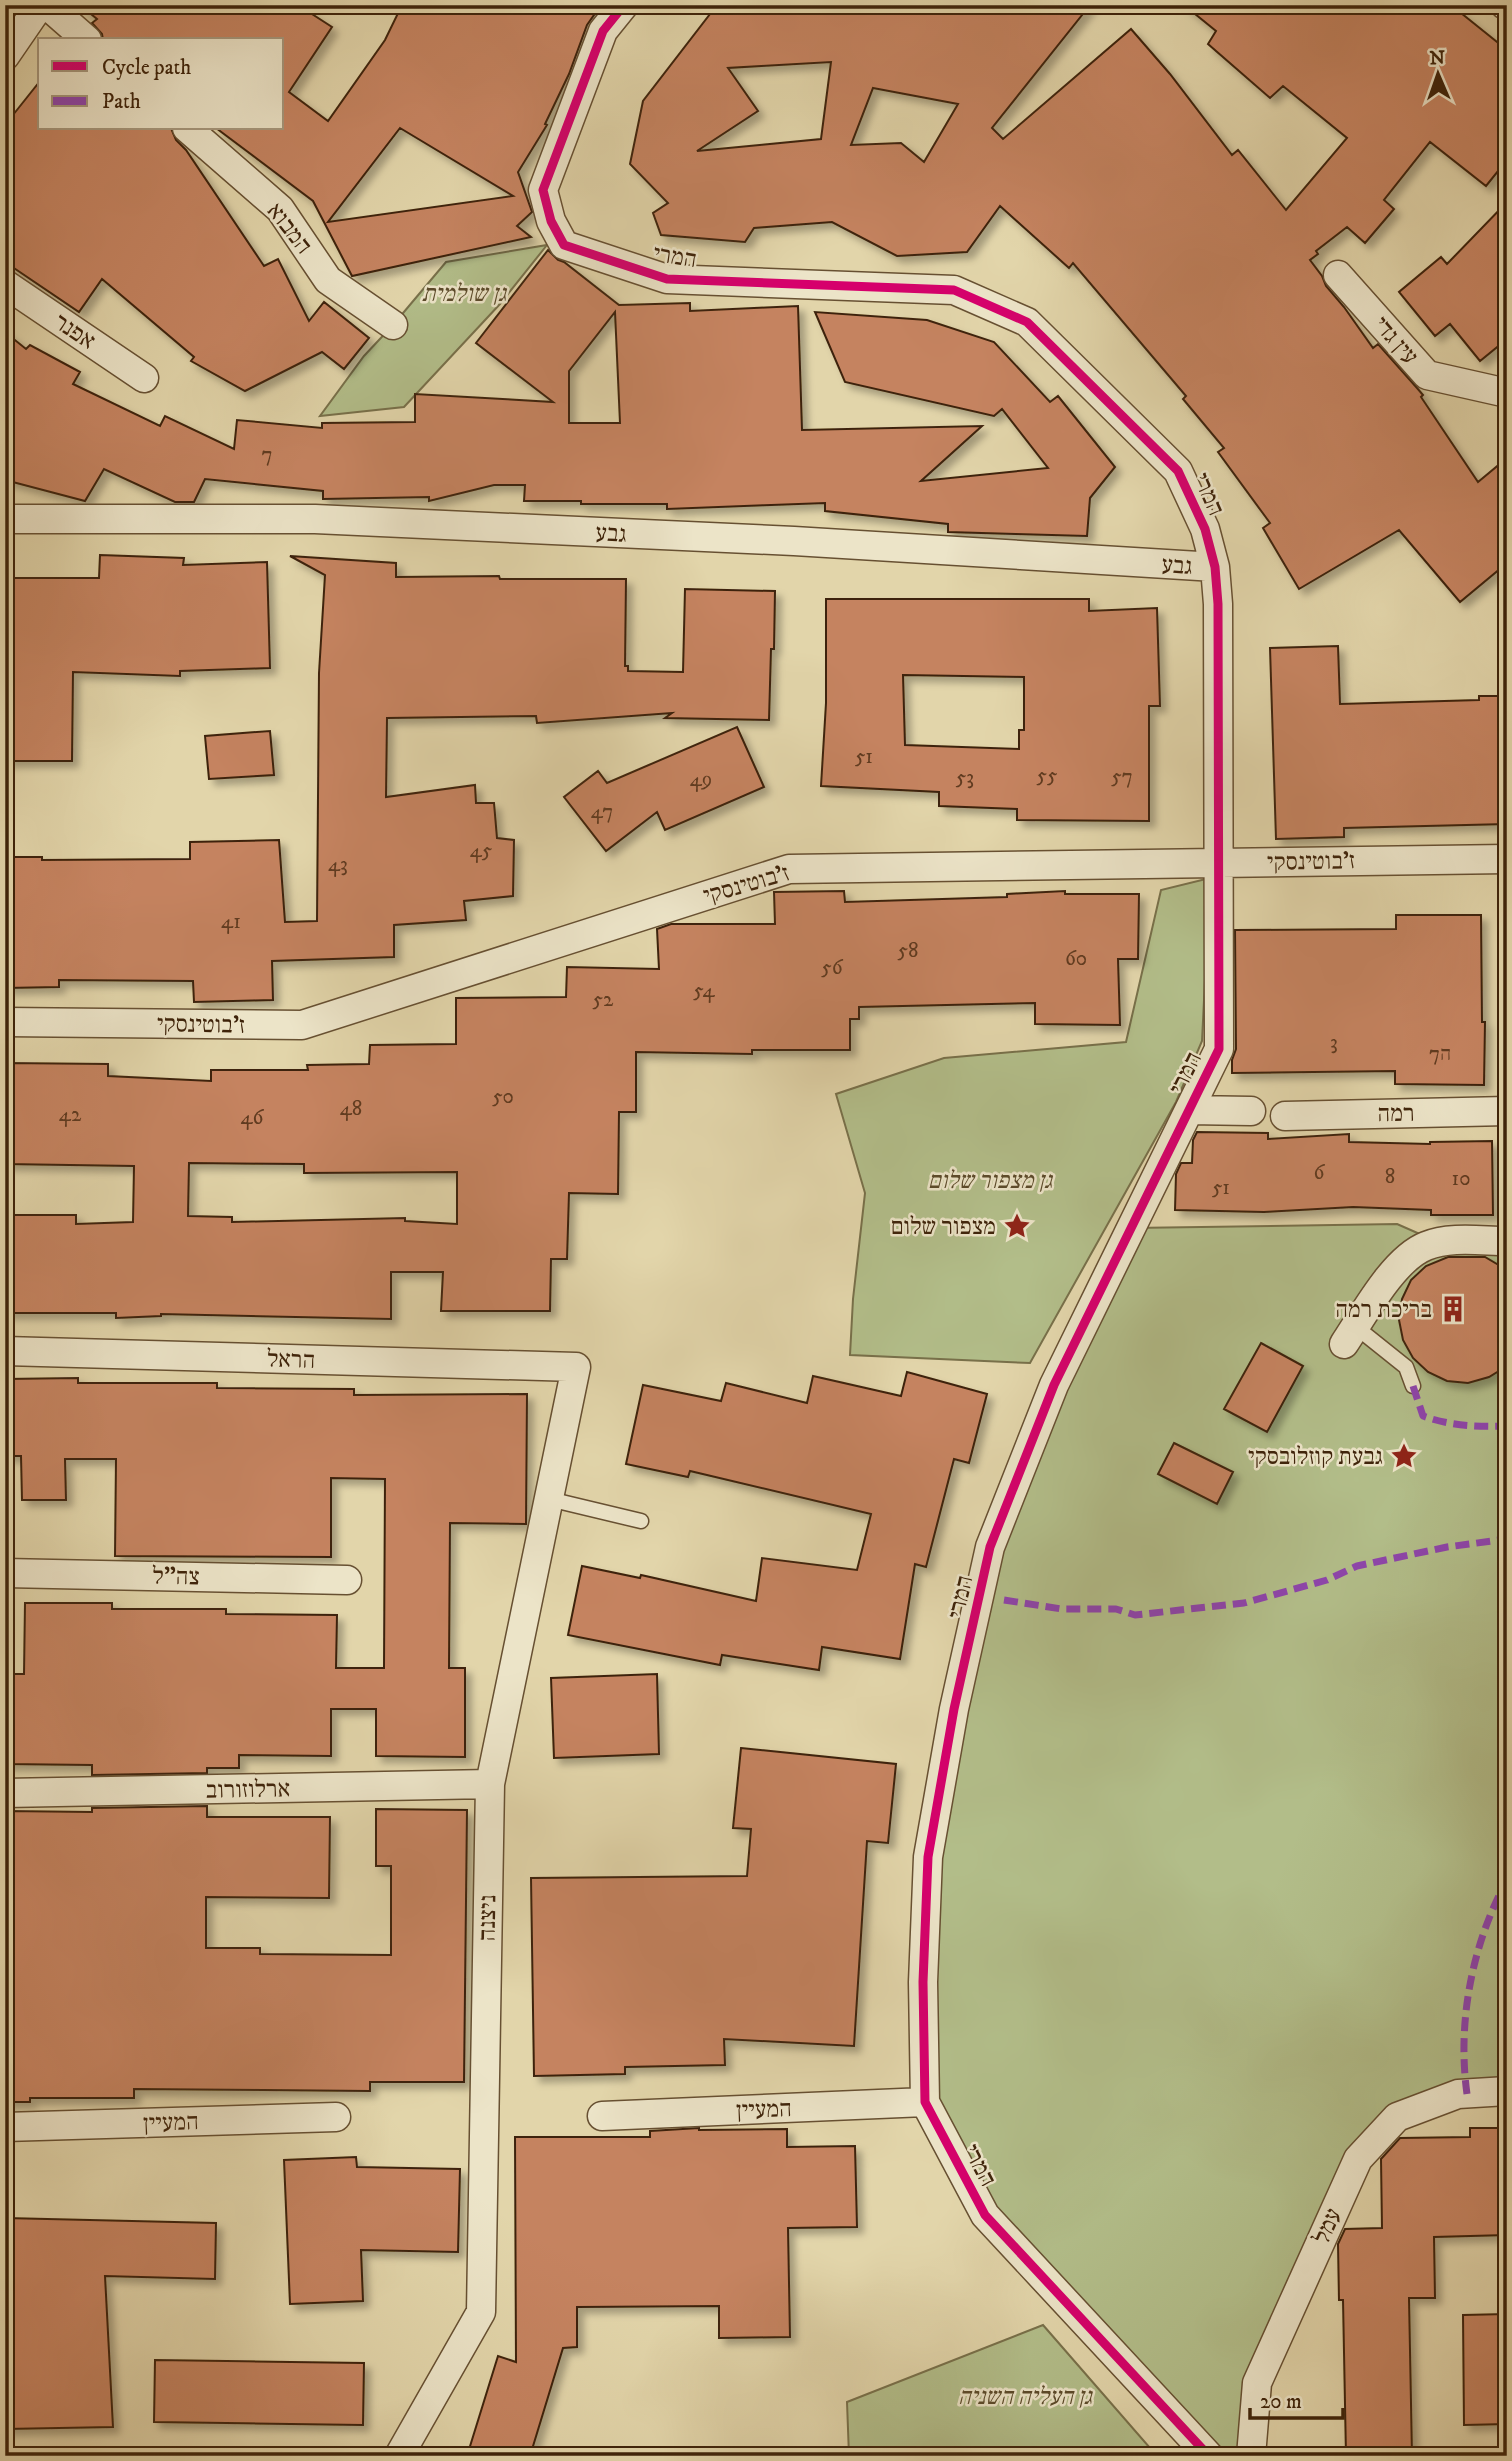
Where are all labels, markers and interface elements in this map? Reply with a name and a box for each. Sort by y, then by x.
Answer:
legend [38,38,284,130]
north arrow [1404,38,1474,108]
text: N [1429,47,1446,70]
text: Cycle path [102,55,191,81]
text: Path [102,89,141,115]
street label: המבוא [260,197,318,260]
street label: המרי [651,239,699,275]
park label: גן שולמית [422,279,508,309]
street label: אפנר [48,307,101,357]
street label: עין גדי [1366,310,1424,371]
house number: 7 [261,442,273,468]
street label: המרי [1185,468,1231,520]
street label: גבע [595,518,627,550]
street label: גבע [1160,550,1194,582]
house number: 51 [855,744,873,770]
house number: 55 [1037,763,1057,789]
house number: 57 [1111,764,1133,790]
house number: 53 [956,765,974,791]
house number: 49 [690,767,712,793]
house number: 47 [591,799,613,825]
house number: 45 [470,838,492,864]
street label: ז'בוטינסקי [1267,846,1355,878]
house number: 43 [328,852,348,878]
street label: ז'בוטינסקי [700,858,793,912]
house number: 41 [221,909,241,935]
house number: 58 [898,938,918,964]
house number: 60 [1065,946,1087,972]
house number: 56 [821,955,844,981]
house number: 54 [693,978,716,1004]
house number: 52 [593,987,614,1013]
street label: ז'בוטינסקי [157,1009,245,1041]
house number: 3 [1330,1030,1338,1056]
house number: 7ה [1429,1041,1451,1067]
street label: המרי [1163,1047,1209,1100]
house number: 50 [492,1084,514,1110]
house number: 48 [340,1096,362,1122]
street label: רמה [1377,1099,1415,1129]
house number: 42 [59,1102,82,1128]
house number: 46 [240,1105,265,1131]
house number: 6 [1314,1160,1326,1186]
house number: 8 [1385,1164,1395,1190]
park label: גן מצפור שלום [928,1166,1054,1196]
house number: 10 [1452,1166,1470,1192]
house number: 51 [1212,1175,1230,1201]
place icon: מצפור שלום [1002,1211,1032,1241]
place label: מצפור שלום [891,1212,996,1242]
building icon: בריכת רמה [1438,1294,1468,1324]
place label: בריכת רמה [1335,1295,1432,1325]
street label: הראל [266,1344,316,1376]
place icon: גבעת קוזלובסקי [1389,1441,1419,1471]
place label: גבעת קוזלובסקי [1248,1442,1383,1472]
street label: צה"ל [152,1562,200,1592]
street label: המרי [941,1573,981,1622]
street label: ארלוזורוב [205,1774,291,1806]
street label: ניצנה [473,1894,503,1942]
street label: המעיין [736,2094,792,2126]
street label: המעיין [143,2107,199,2139]
street label: המרי [956,2139,1003,2192]
street label: עמל [1307,2204,1349,2249]
scale bar [1250,2377,1342,2421]
park label: גן העליה השניה [958,2382,1094,2412]
text: 20 m [1260,2389,1302,2415]

